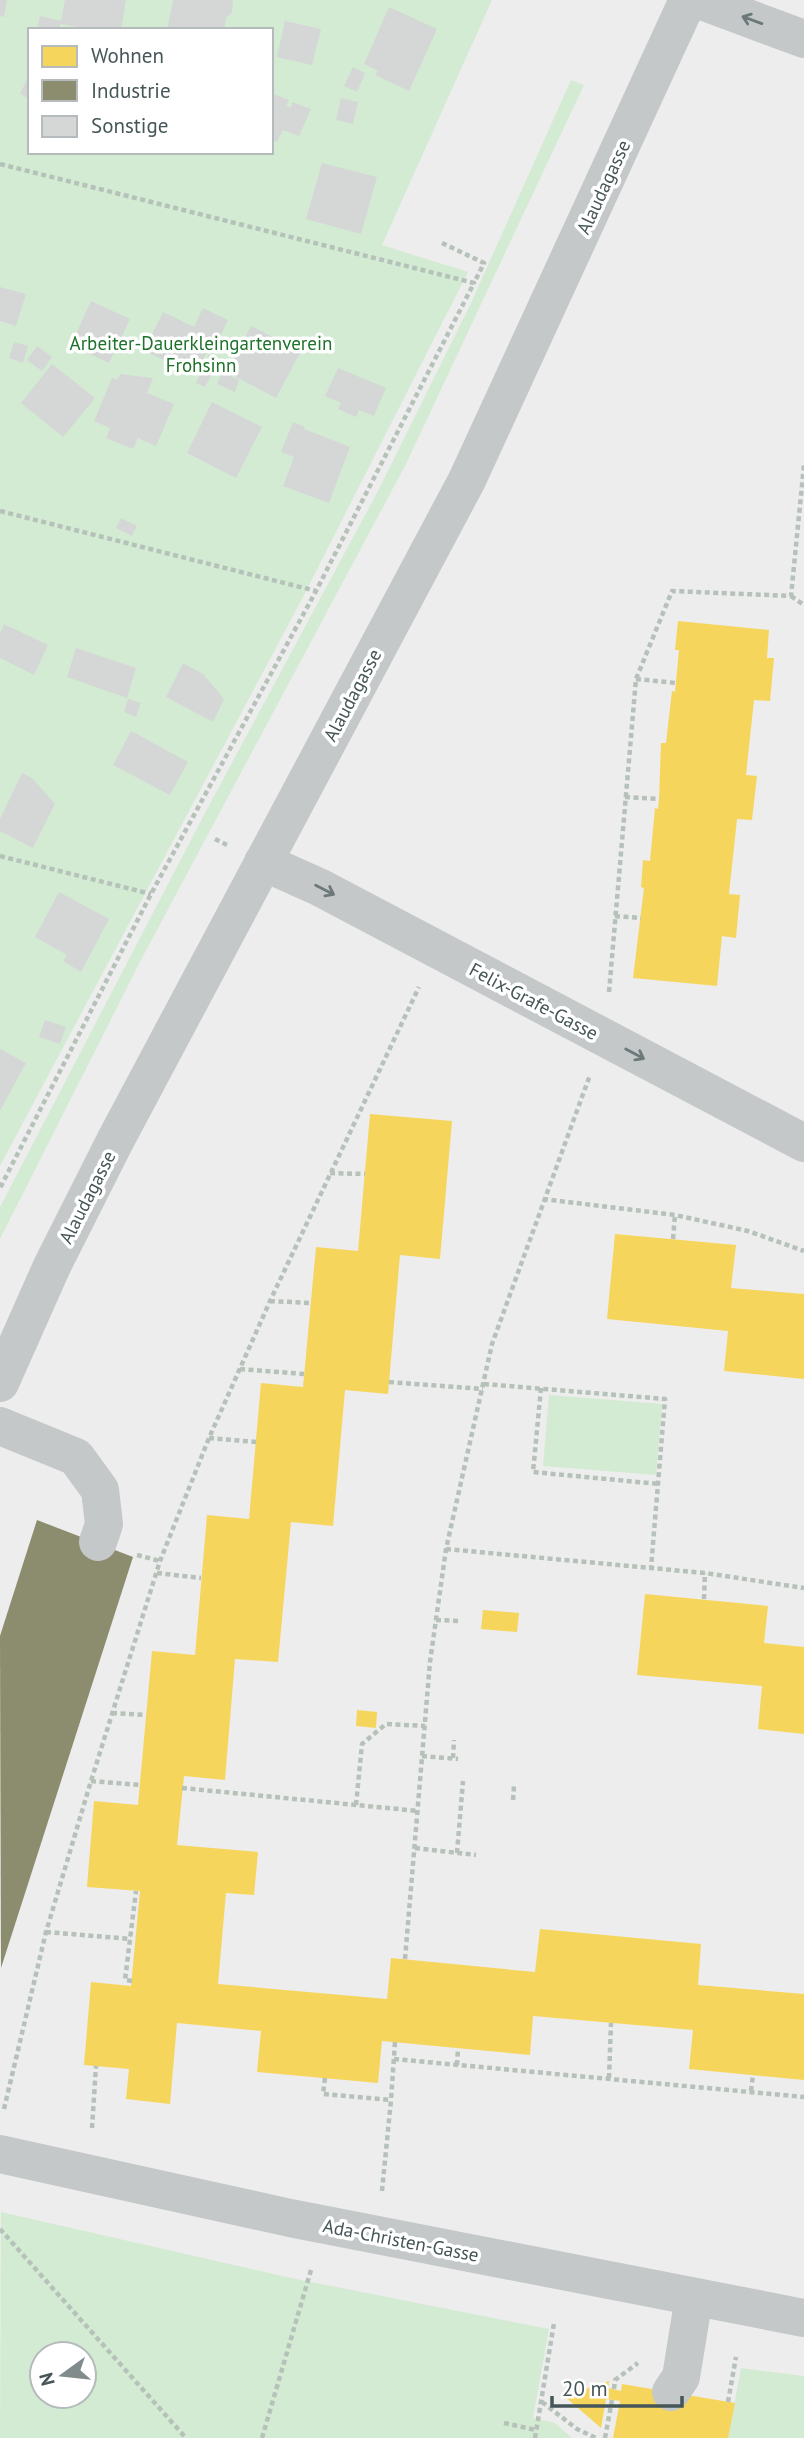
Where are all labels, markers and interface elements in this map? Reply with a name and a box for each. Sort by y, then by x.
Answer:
one-way arrow [741,12,763,25]
legend [28,28,273,154]
text: Wohnen [91,42,164,69]
text: Industrie [91,77,171,104]
text: Sonstige [91,112,168,139]
street label: Alaudagasse [571,136,635,238]
park label: Arbeiter-Dauerkleingartenverein Frohsinn [70,331,332,377]
street label: Alaudagasse [318,645,386,745]
one-way arrow [314,884,335,898]
street label: Felix-Grafe-Gasse [465,957,603,1045]
one-way arrow [624,1047,644,1061]
street label: Alaudagasse [53,1146,121,1248]
street label: Ada-Christen-Gasse [321,2213,481,2267]
north arrow [28,2340,98,2410]
scale bar [552,2364,682,2408]
text: N [33,2370,60,2389]
text: 20 m [562,2375,608,2402]

